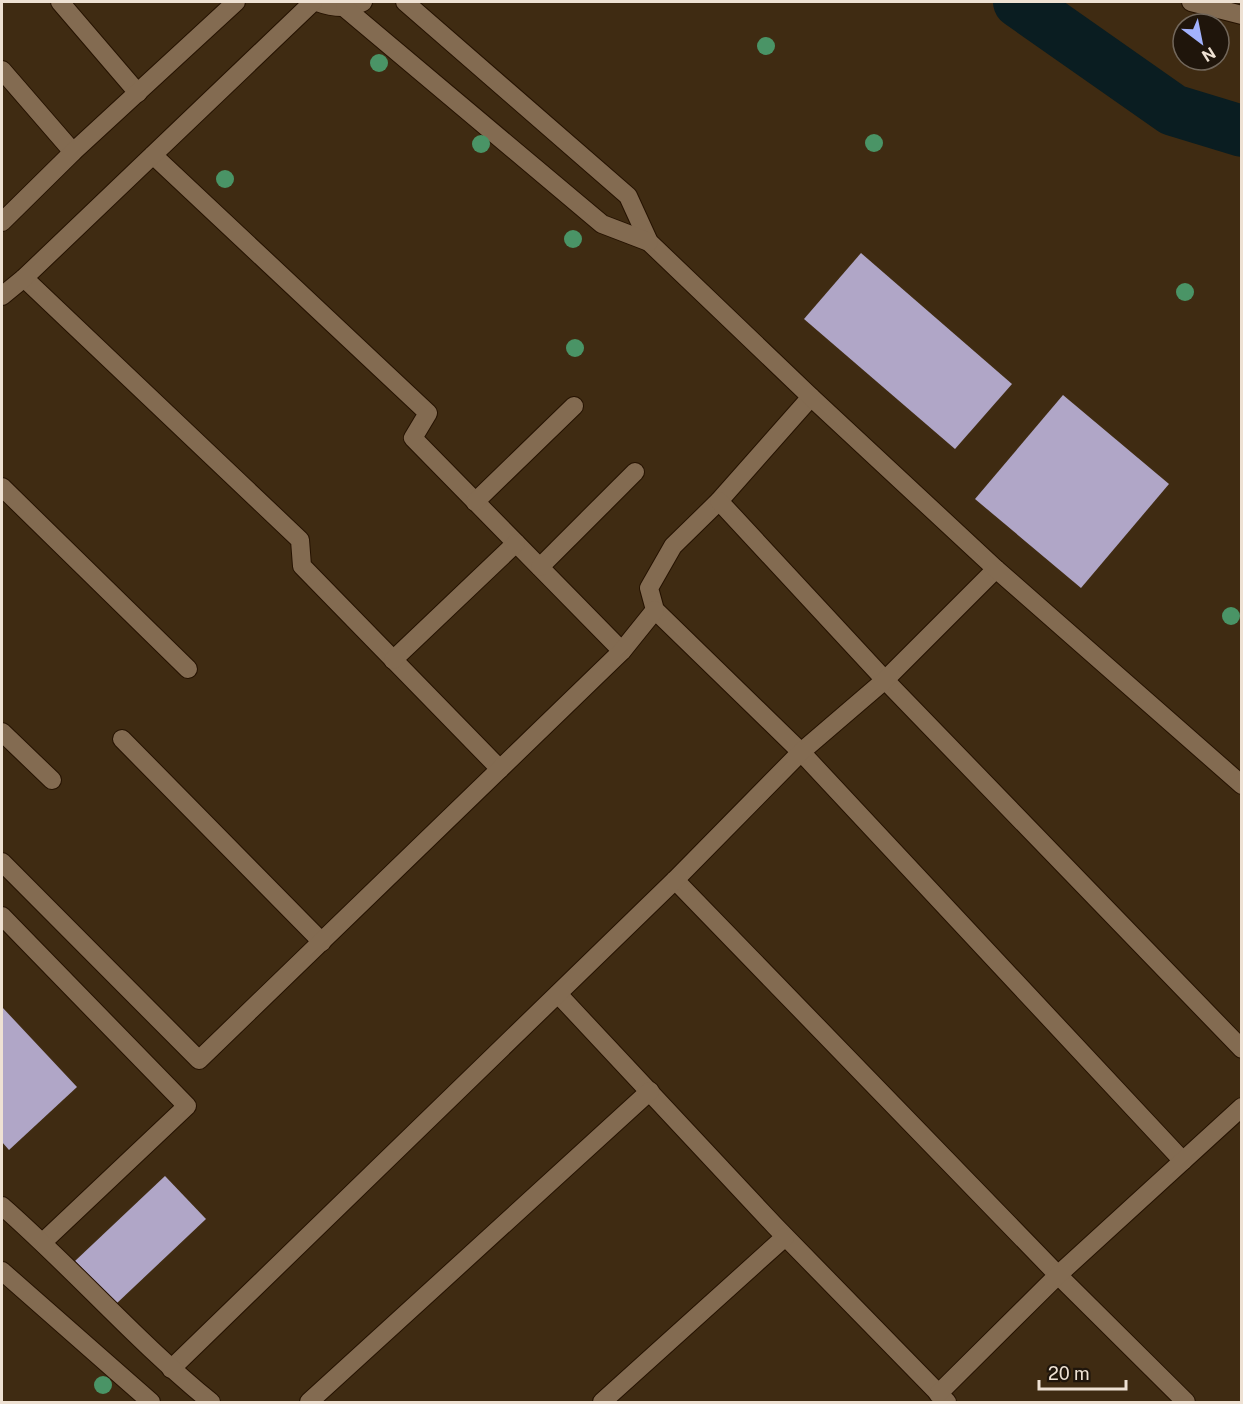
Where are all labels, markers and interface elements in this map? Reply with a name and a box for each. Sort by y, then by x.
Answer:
north arrow [1171,12,1231,72]
text: N [1198,43,1219,66]
scale bar [1039,1353,1126,1391]
text: 20 m [1048,1363,1090,1384]

